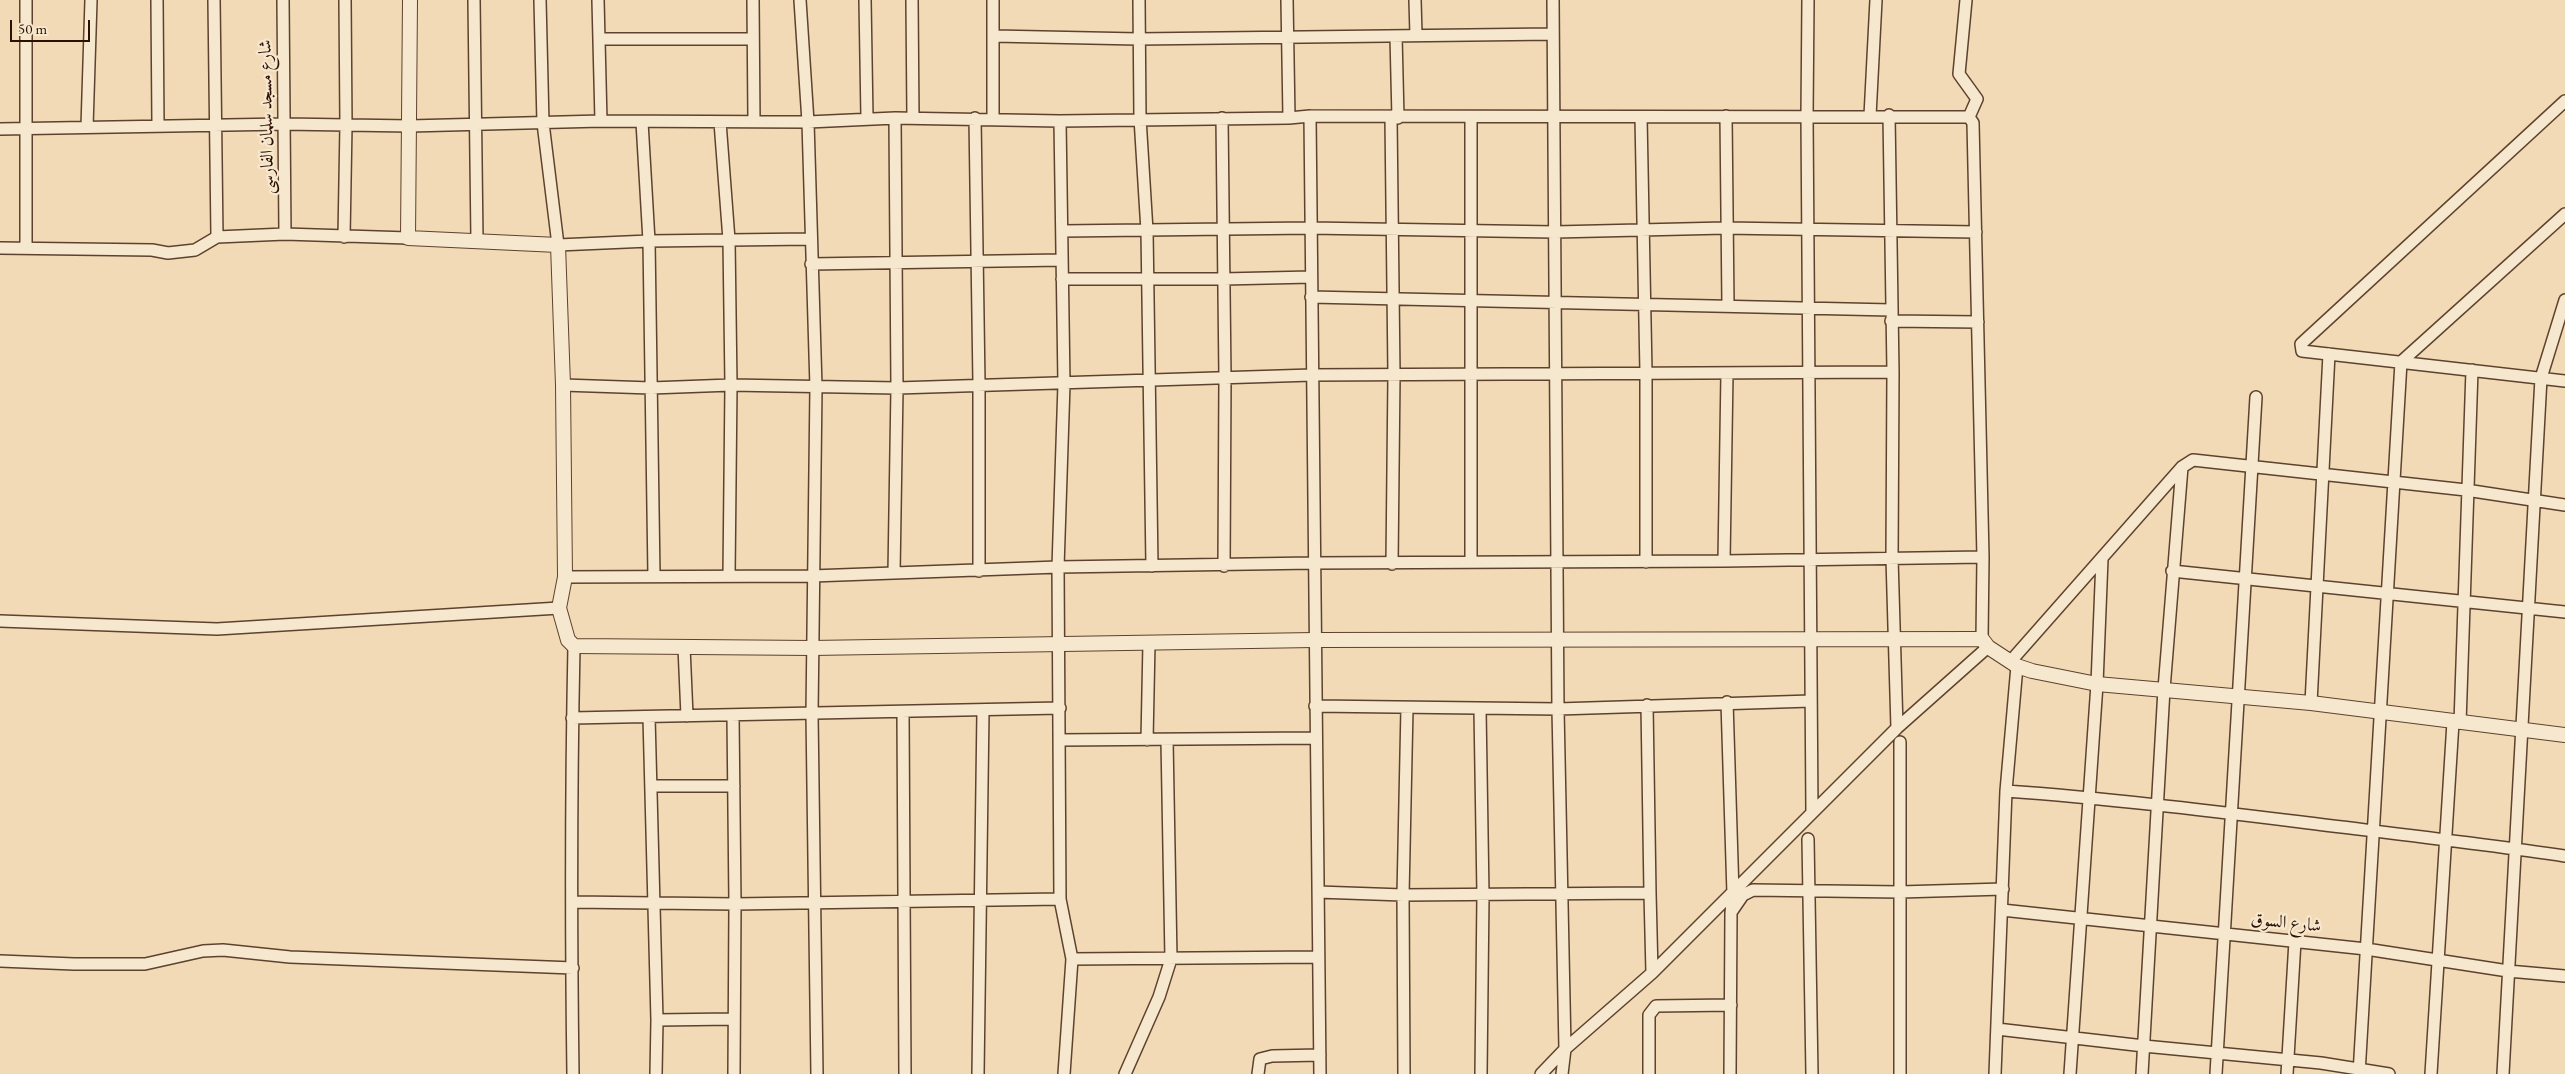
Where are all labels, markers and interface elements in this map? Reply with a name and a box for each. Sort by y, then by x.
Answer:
scale bar [12,10,92,42]
text: 50 m [18,19,47,38]
street label: شارع مسجد سلمان الفارسى [255,39,279,195]
street label: شارع السوق [2250,909,2322,937]

